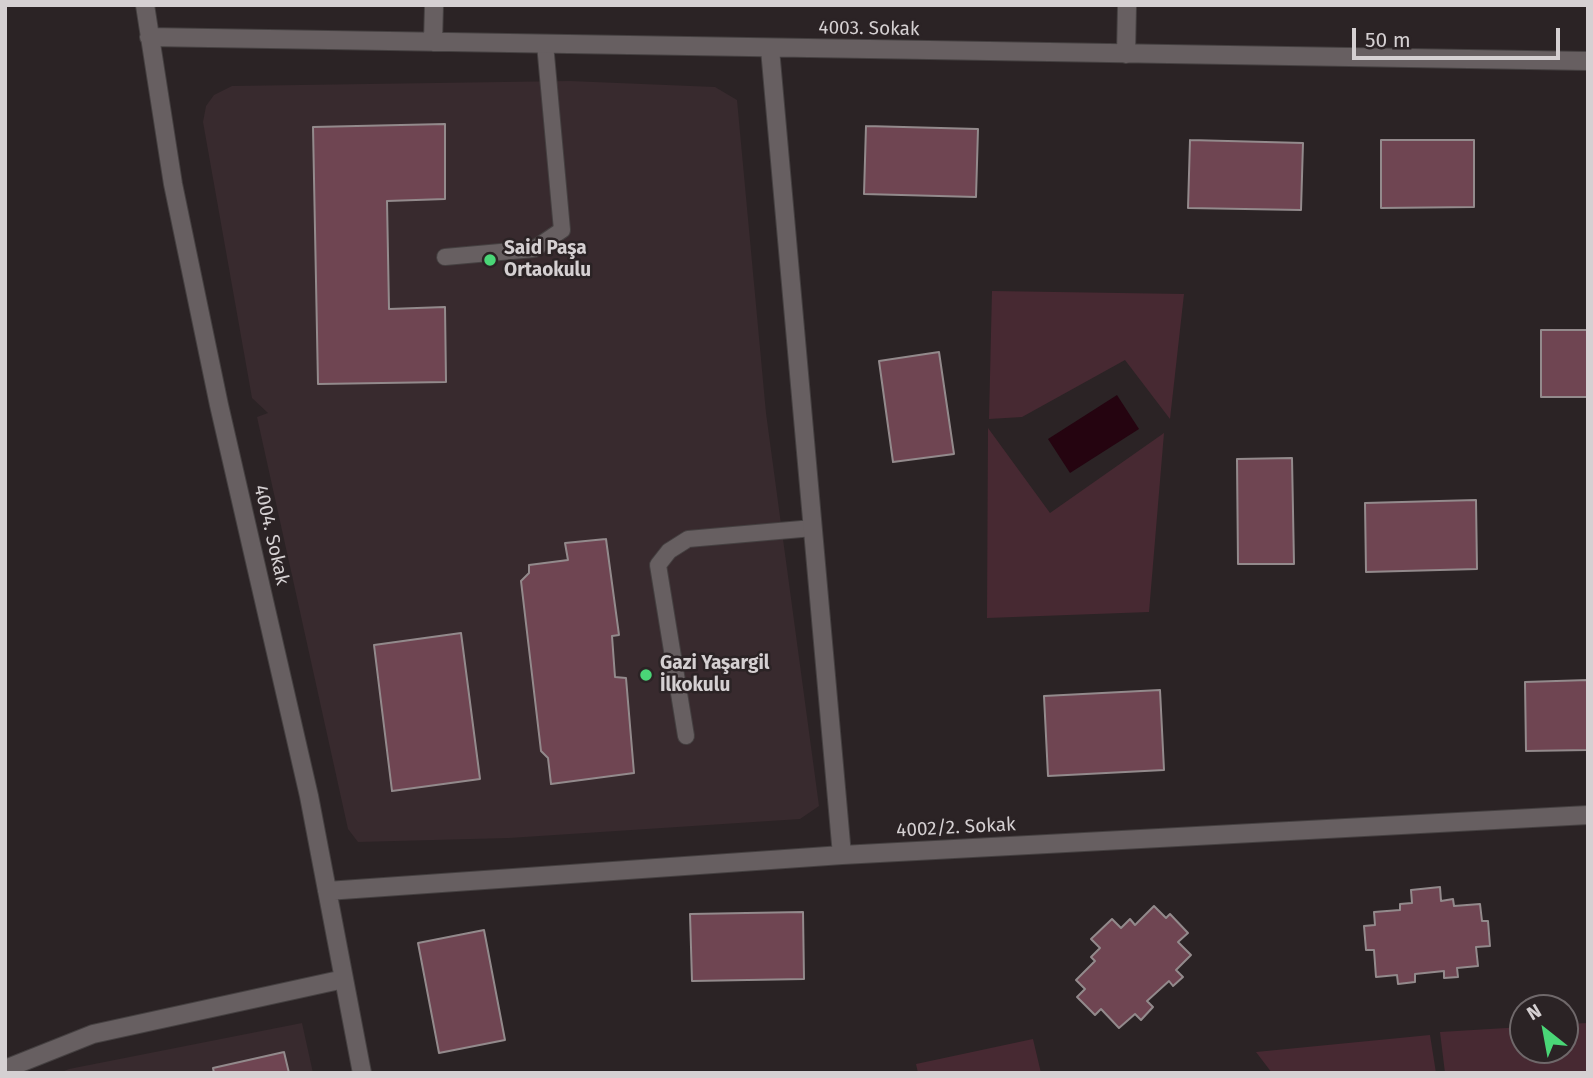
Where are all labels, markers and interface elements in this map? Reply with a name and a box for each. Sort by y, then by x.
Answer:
scale bar [1355,14,1563,58]
street label: 4003. Sokak [818,17,920,41]
text: 50 m [1365,27,1411,53]
place label: Said Paşa Ortaokulu [504,238,591,282]
marker: Said Paşa Ortaokulu [482,252,498,268]
street label: 4004. Sokak [248,483,294,587]
place label: Gazi Yaşargil İlkokulu [660,653,769,697]
marker: Gazi Yaşargil İlkokulu [638,667,654,683]
street label: 4002/2. Sokak [896,813,1016,843]
north arrow [1509,994,1579,1064]
text: N [1523,999,1545,1025]

